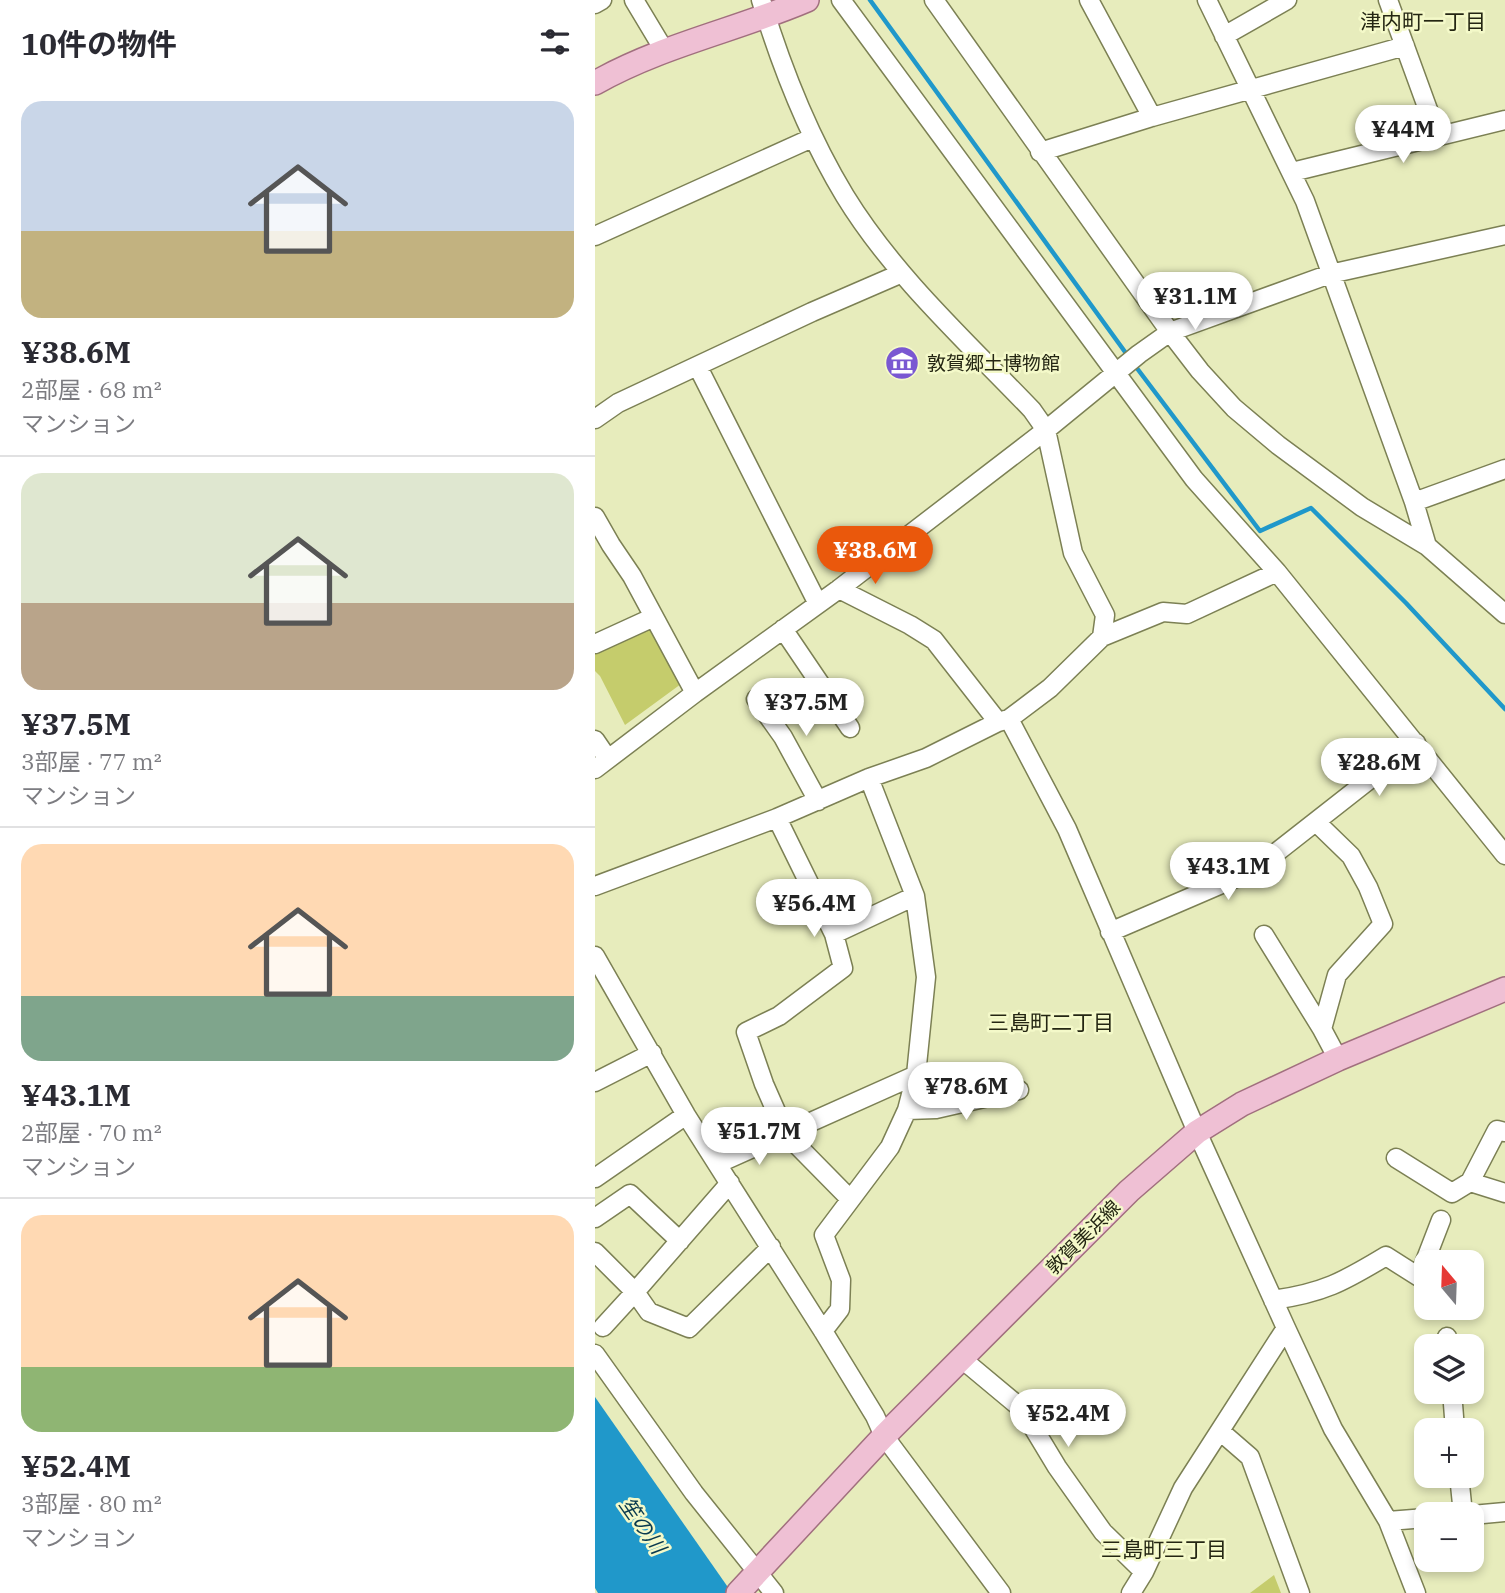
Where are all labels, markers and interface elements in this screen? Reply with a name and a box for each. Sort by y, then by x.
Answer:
district label: 津内町一丁目 [1360,7,1486,35]
icon: filters [536,23,574,61]
text: 10件の物件 [21,24,177,63]
pin: ¥44M [1362,106,1444,165]
text: ¥44M [1371,113,1435,143]
icon: home [235,146,361,272]
pin: ¥31.1M [1138,272,1252,332]
text: ¥31.1M [1153,280,1237,310]
text: ¥38.6M [21,332,131,371]
museum icon: 敦賀郷土博物館 [883,344,921,382]
place label: 敦賀郷土博物館 [927,351,1060,375]
text: 2部屋 · 68 m² [21,374,162,404]
text: マンション [21,408,136,438]
icon: home [235,518,361,644]
pin: ¥38.6M [818,526,932,586]
text: ¥38.6M [833,534,917,564]
pin: ¥37.5M [749,678,863,738]
text: ¥37.5M [764,686,848,716]
text: ¥37.5M [21,704,131,743]
pin: ¥28.6M [1322,738,1436,798]
text: 3部屋 · 77 m² [21,746,162,776]
text: ¥28.6M [1337,746,1421,776]
text: マンション [21,780,136,810]
pin: ¥43.1M [1171,842,1285,902]
text: ¥43.1M [1186,850,1270,880]
pin: ¥56.4M [757,880,871,939]
text: ¥56.4M [772,887,856,917]
icon: home [235,889,361,1015]
district label: 三島町二丁目 [988,1008,1114,1036]
pin: ¥78.6M [909,1062,1023,1122]
text: ¥78.6M [924,1070,1008,1100]
text: ¥43.1M [21,1075,131,1114]
pin: ¥51.7M [702,1108,816,1167]
text: ¥51.7M [717,1115,801,1145]
text: 2部屋 · 70 m² [21,1117,162,1147]
text: マンション [21,1151,136,1181]
street label: 敦賀美浜線 [1041,1195,1125,1279]
north arrow [1414,1250,1484,1320]
map controls [1414,1250,1484,1572]
icon: home [235,1260,361,1386]
button: layers [1414,1334,1484,1404]
pin: ¥52.4M [1011,1390,1125,1449]
text: ¥52.4M [1026,1397,1110,1427]
button: + [1414,1418,1484,1488]
text: ¥52.4M [21,1446,131,1485]
text: 3部屋 · 80 m² [21,1488,162,1518]
water label: 笙の川 [613,1491,674,1560]
button: − [1414,1502,1484,1572]
text: マンション [21,1522,136,1552]
district label: 三島町三丁目 [1101,1535,1227,1563]

